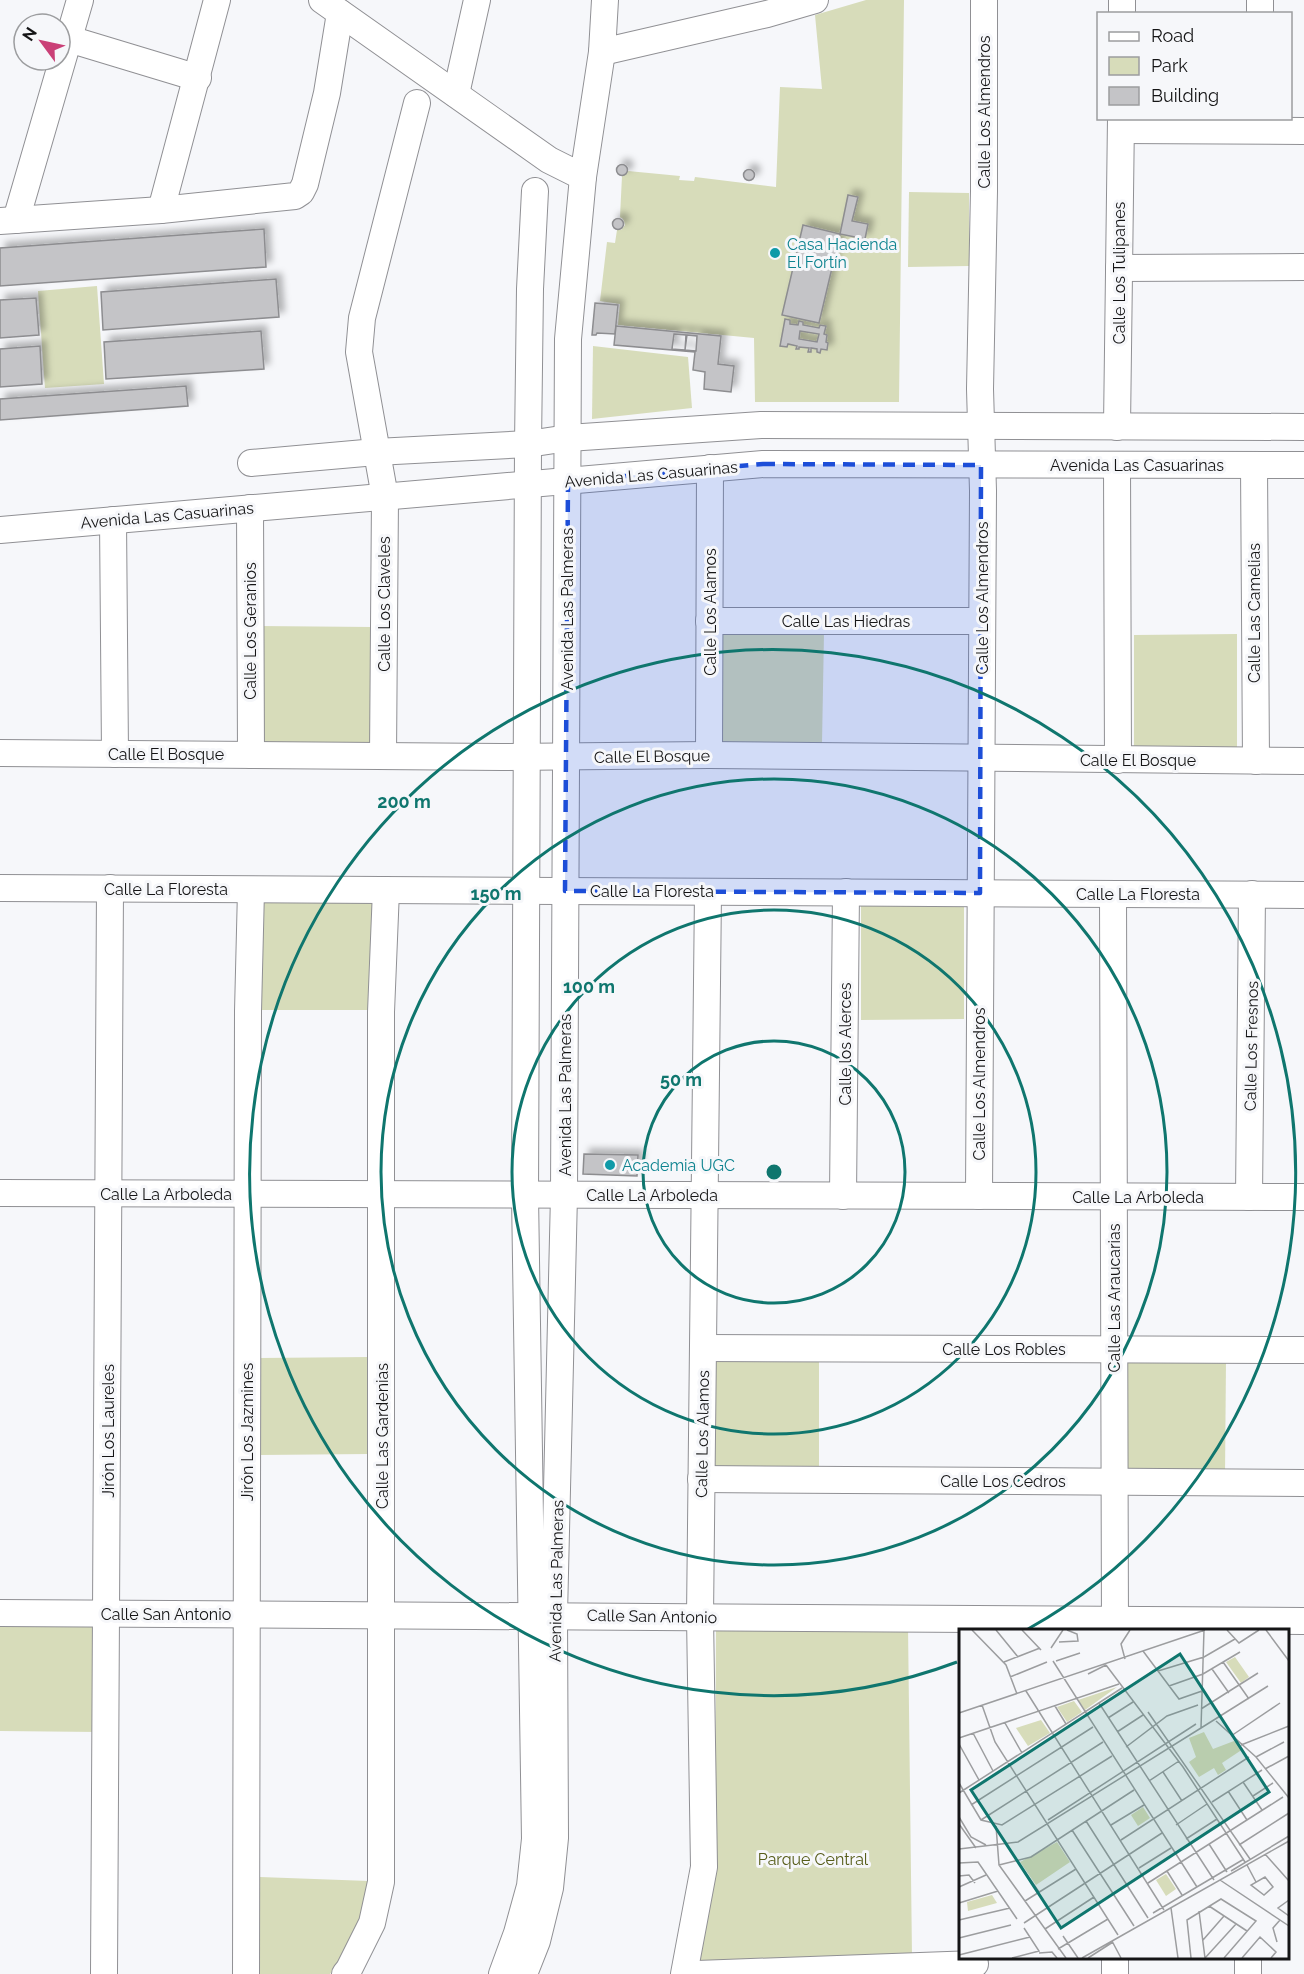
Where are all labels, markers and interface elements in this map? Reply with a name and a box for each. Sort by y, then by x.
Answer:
north arrow [12,12,72,72]
legend [1097,12,1292,120]
text: N [19,24,41,44]
text: Road [1151,25,1194,46]
street label: Calle Los Almendros [975,35,994,189]
text: Park [1151,55,1188,76]
text: Building [1151,85,1219,106]
street label: Calle Los Tulipanes [1110,201,1129,344]
place label: Casa Hacienda El Fortín [787,235,897,272]
marker: Casa Hacienda El Fortín [768,246,782,260]
street label: Avenida Las Casuarinas [1050,456,1224,475]
street label: Avenida Las Casuarinas [564,457,739,492]
street label: Avenida Las Casuarinas [80,498,255,533]
street label: Calle Los Almendros [973,521,992,675]
street label: Avenida Las Palmeras [558,528,577,690]
street label: Calle Los Claveles [375,536,394,672]
street label: Calle Las Camelias [1245,543,1264,683]
street label: Calle Los Alamos [701,548,720,676]
street label: Calle Los Geranios [241,562,260,700]
street label: Calle Las Hiedras [782,612,910,631]
street label: Calle El Bosque [108,745,224,764]
street label: Calle El Bosque [594,746,710,767]
street label: Calle El Bosque [1080,751,1196,770]
text: 200 m [377,791,431,812]
street label: Calle La Floresta [104,880,228,899]
street label: Calle La Floresta [590,882,714,901]
text: 150 m [471,883,522,904]
street label: Calle La Floresta [1076,885,1200,904]
text: 100 m [563,976,615,997]
street label: Calle Los Fresnos [1241,980,1262,1111]
street label: Calle los Alerces [836,982,855,1105]
street label: Calle Los Almendros [970,1007,989,1161]
street label: Avenida Las Palmeras [556,1014,575,1176]
text: 50 m [660,1069,702,1090]
place label: Academia UGC [622,1156,735,1175]
marker: Academia UGC [603,1158,617,1172]
centre of rings [764,1162,784,1182]
street label: Calle La Arboleda [100,1185,232,1204]
street label: Calle La Arboleda [586,1186,718,1205]
street label: Calle La Arboleda [1072,1188,1204,1207]
street label: Calle Las Araucarias [1105,1223,1124,1372]
street label: Calle Los Robles [942,1340,1066,1359]
street label: Jirón Los Jazmines [238,1363,257,1501]
street label: Calle Las Gardenias [373,1363,392,1509]
street label: Jirón Los Laureles [99,1364,118,1498]
street label: Calle Los Alamos [692,1370,713,1498]
street label: Calle Los Cedros [940,1472,1066,1491]
street label: Avenida Las Palmeras [546,1499,567,1662]
street label: Calle San Antonio [101,1605,231,1624]
street label: Calle San Antonio [587,1606,717,1627]
inset map [959,1629,1289,1959]
park label: Parque Central [758,1850,869,1869]

